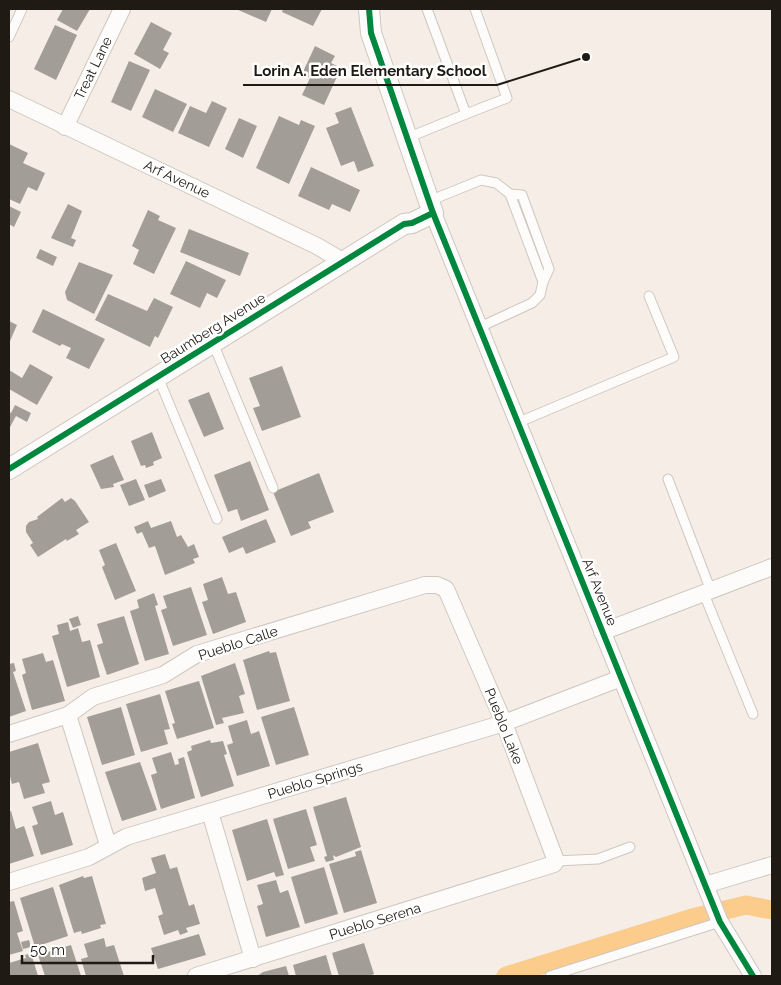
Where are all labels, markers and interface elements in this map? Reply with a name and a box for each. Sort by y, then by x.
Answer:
street label: Treat Lane [71,34,115,102]
callout: Lorin A. Eden Elementary School [243,55,497,85]
text: Lorin A. Eden Elementary School [254,62,487,80]
street label: Arf Avenue [141,157,213,201]
street label: Baumberg Avenue [158,289,268,367]
street label: Arf Avenue [579,556,621,628]
street label: Pueblo Calle [196,623,280,663]
street label: Pueblo Lake [481,686,527,766]
street label: Pueblo Springs [266,758,365,802]
street label: Pueblo Serena [327,899,423,943]
scale bar [22,932,154,964]
text: 50 m [30,941,65,959]

